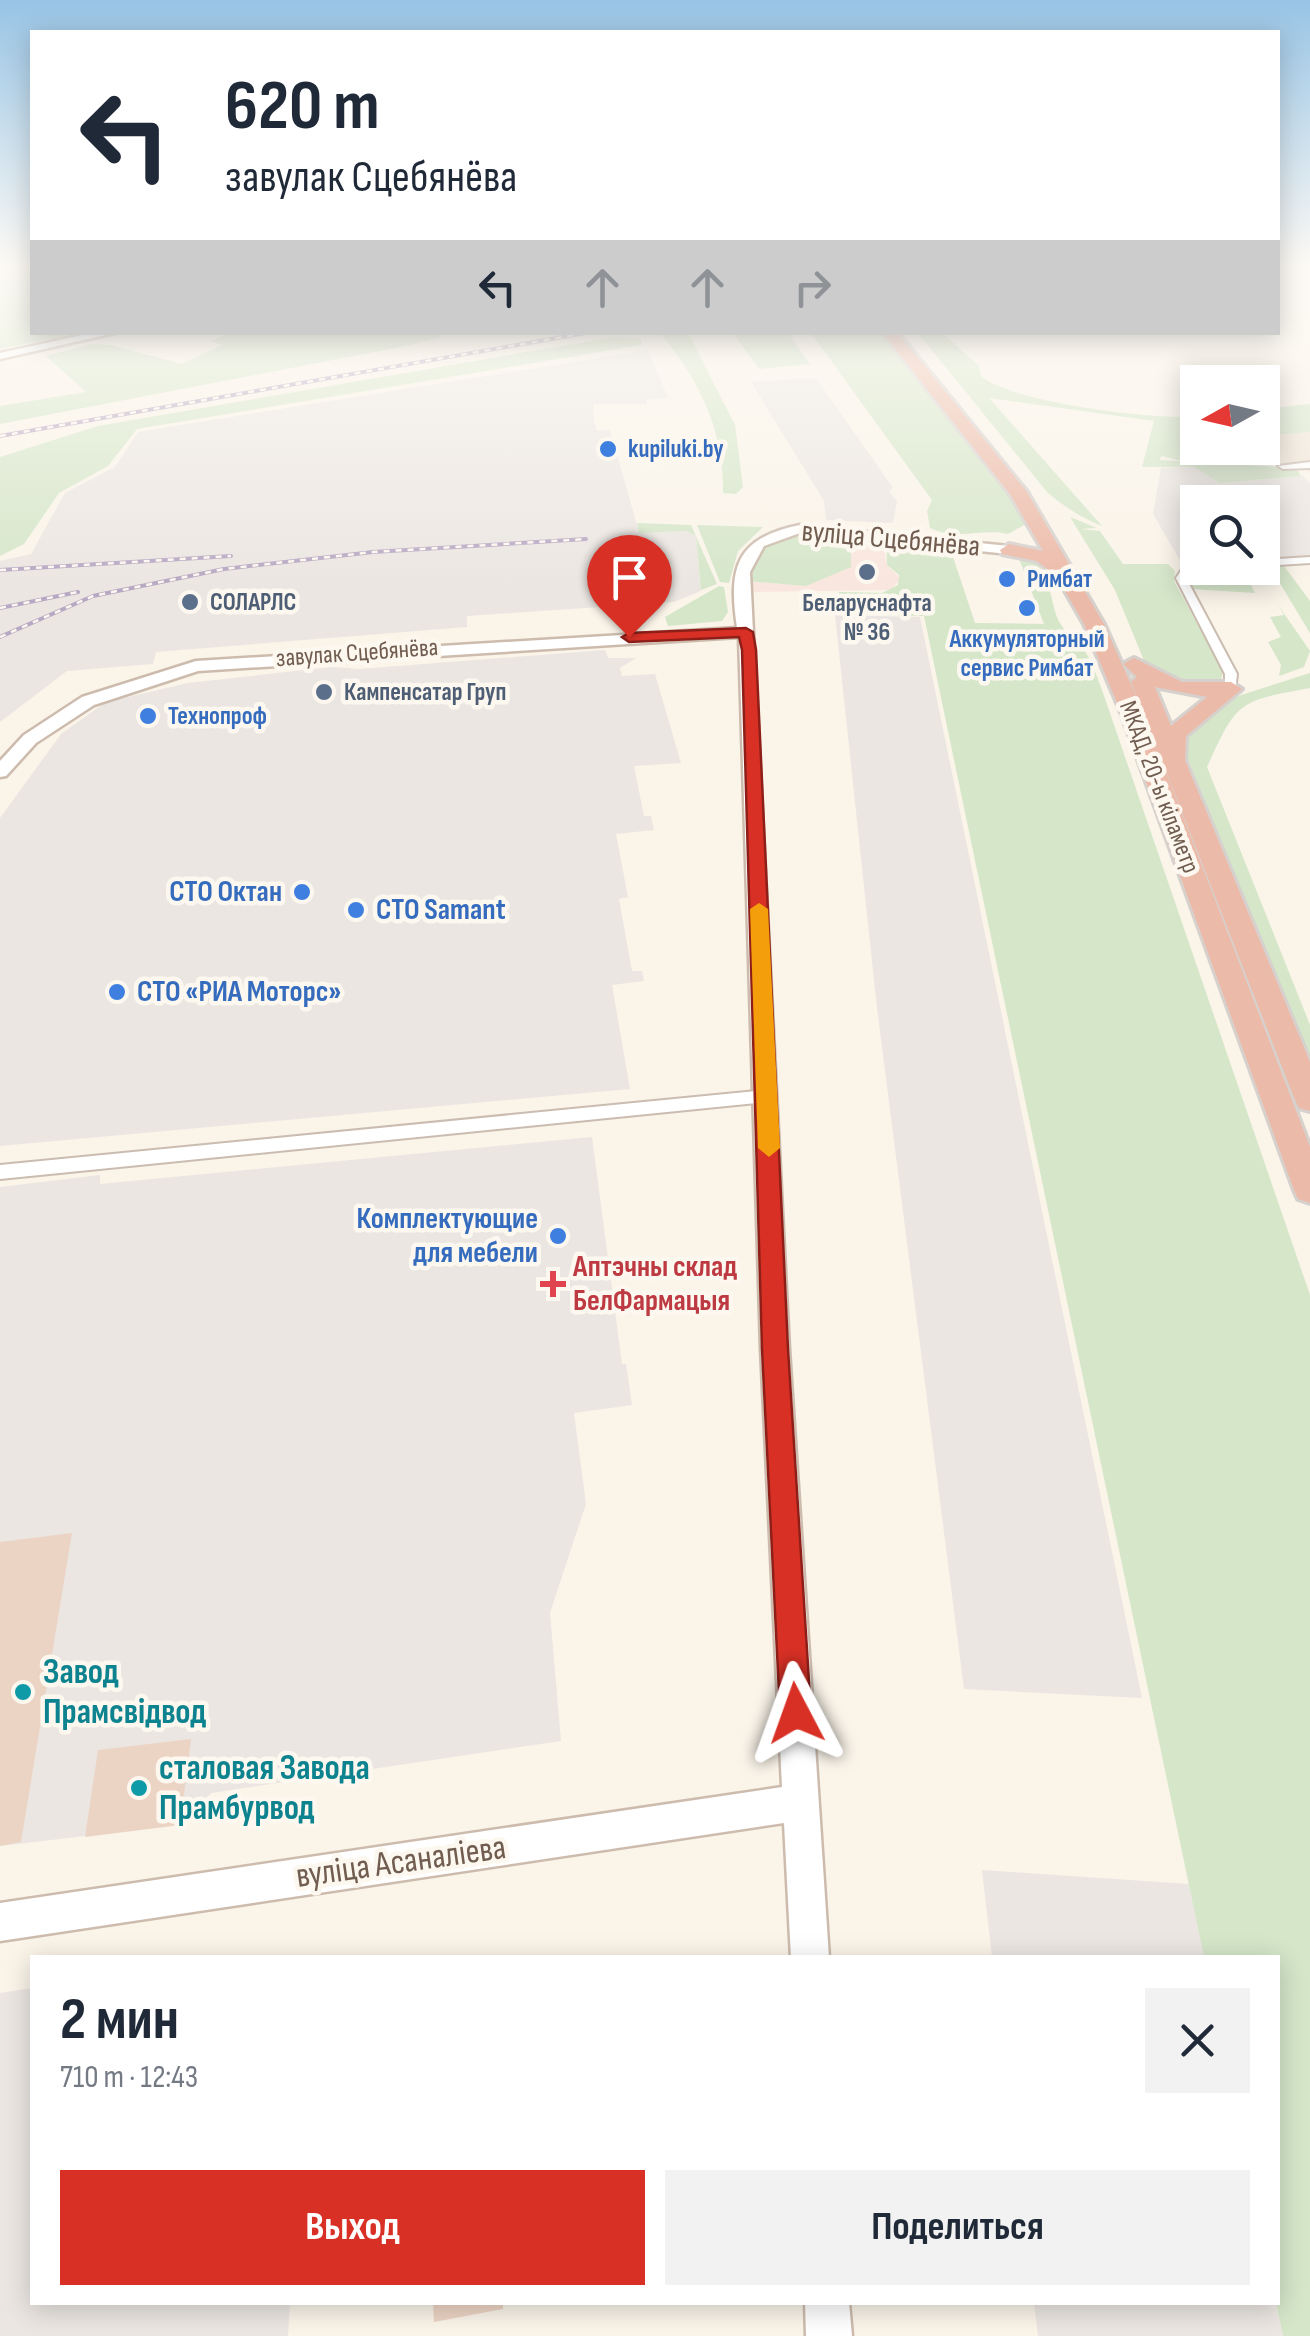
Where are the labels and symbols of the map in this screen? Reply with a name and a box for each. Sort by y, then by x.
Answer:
north arrow [1180,365,1280,465]
place label: kupiluki.by [628,434,724,465]
marker: kupiluki.by [597,438,619,460]
street label: вуліца Сцебянёва [800,513,982,565]
pin [587,535,672,638]
marker: Беларуснафта № 36 [856,561,878,583]
place label: Римбат [1027,564,1092,595]
marker: Римбат [996,568,1018,590]
place label: СОЛАРЛС [210,587,296,618]
place label: Беларуснафта № 36 [802,588,932,648]
marker: СОЛАРЛС [179,591,201,613]
marker: Аккумуляторный сервис Римбат [1016,597,1038,619]
place label: Аккумуляторный сервис Римбат [948,624,1105,684]
street label: завулак Сцебянёва [275,632,439,674]
place label: Кампенсатар Груп [344,677,506,708]
marker: Кампенсатар Груп [313,681,335,703]
street label: МКАД, 20-ы кіламетр [1112,696,1206,878]
place label: Технопроф [168,701,267,732]
marker: Технопроф [137,705,159,727]
place label: СТО Октан [169,874,282,910]
marker: СТО Октан [291,881,313,903]
place label: СТО Samant [376,892,506,928]
marker: СТО Samant [345,899,367,921]
place label: СТО «РИА Моторс» [137,974,341,1010]
marker: СТО «РИА Моторс» [106,981,128,1003]
place label: Комплектующие для мебели [356,1201,538,1271]
marker: Комплектующие для мебели [547,1225,569,1247]
place label: Аптэчны склад БелФармацыя [572,1249,737,1319]
marker: Аптэчны склад БелФармацыя [542,1273,564,1295]
place label: Завод Прамсвідвод [43,1651,206,1734]
position arrow [744,1661,848,1765]
marker: Завод Прамсвідвод [12,1681,34,1703]
place label: сталовая Завода Прамбурвод [159,1747,370,1830]
marker: сталовая Завода Прамбурвод [128,1777,150,1799]
street label: вуліца Асаналіева [293,1826,509,1898]

